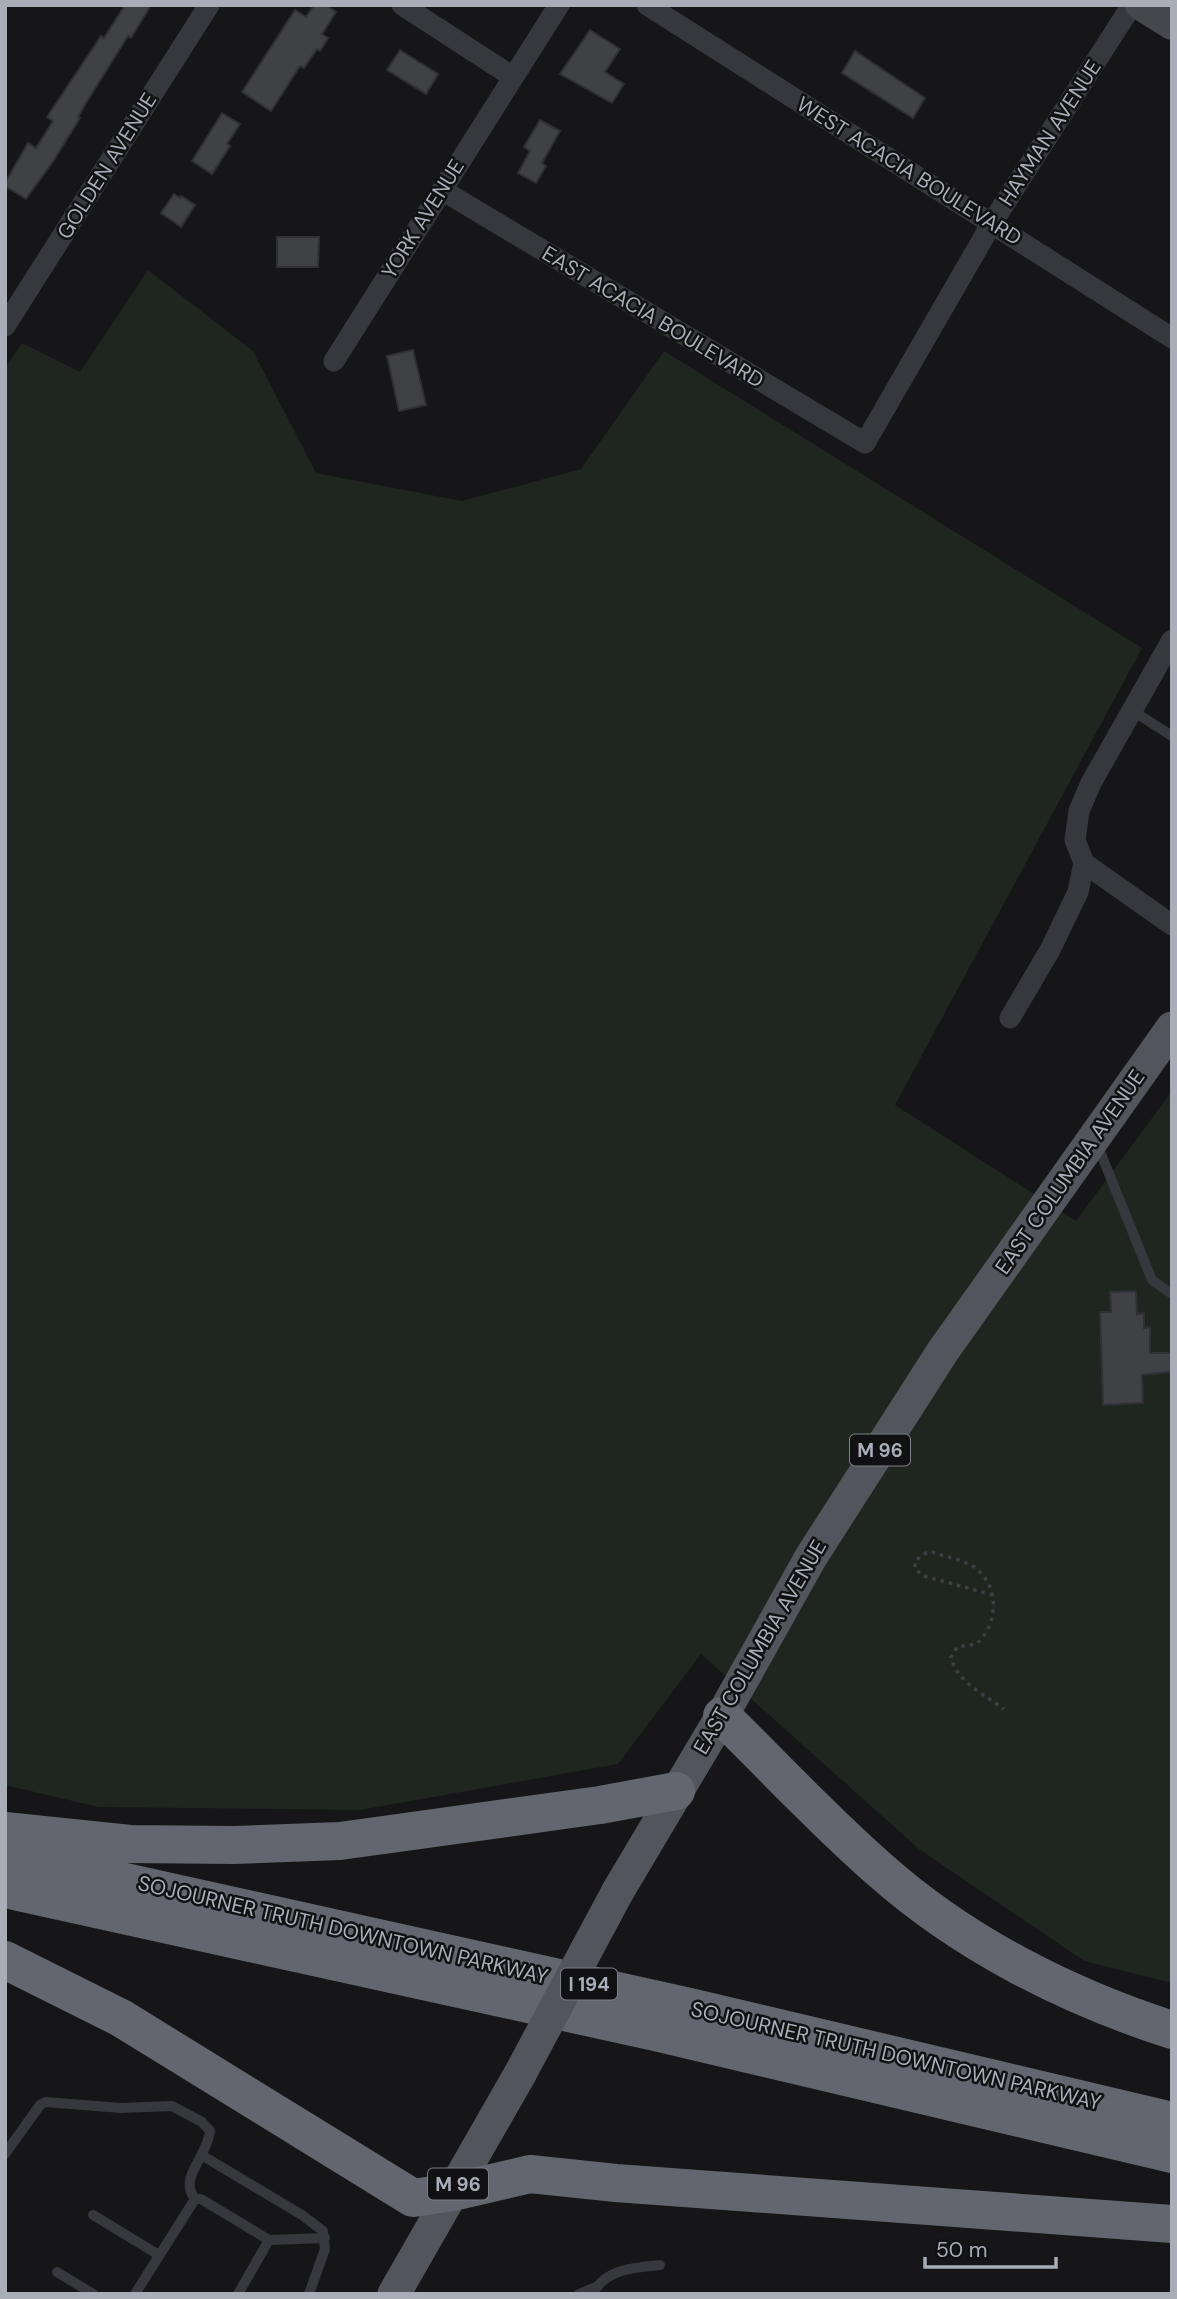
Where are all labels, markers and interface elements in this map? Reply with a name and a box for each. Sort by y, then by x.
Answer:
street label: HAYMAN AVENUE [992,55,1108,211]
street label: GOLDEN AVENUE [51,88,163,244]
street label: WEST ACACIA BOULEVARD [791,90,1027,252]
street label: YORK AVENUE [375,154,471,284]
street label: EAST ACACIA BOULEVARD [537,240,769,394]
street label: EAST COLUMBIA AVENUE [989,1064,1151,1280]
road number: M 96 [850,1434,910,1466]
street label: EAST COLUMBIA AVENUE [687,1535,833,1759]
street label: SOJOURNER TRUTH DOWNTOWN PARKWAY [135,1869,551,1991]
road number: I 194 [561,1968,617,2000]
street label: SOJOURNER TRUTH DOWNTOWN PARKWAY [688,1995,1104,2117]
road number: M 96 [428,2168,488,2200]
scale bar [925,2226,1056,2270]
text: 50 m [936,2236,987,2264]

